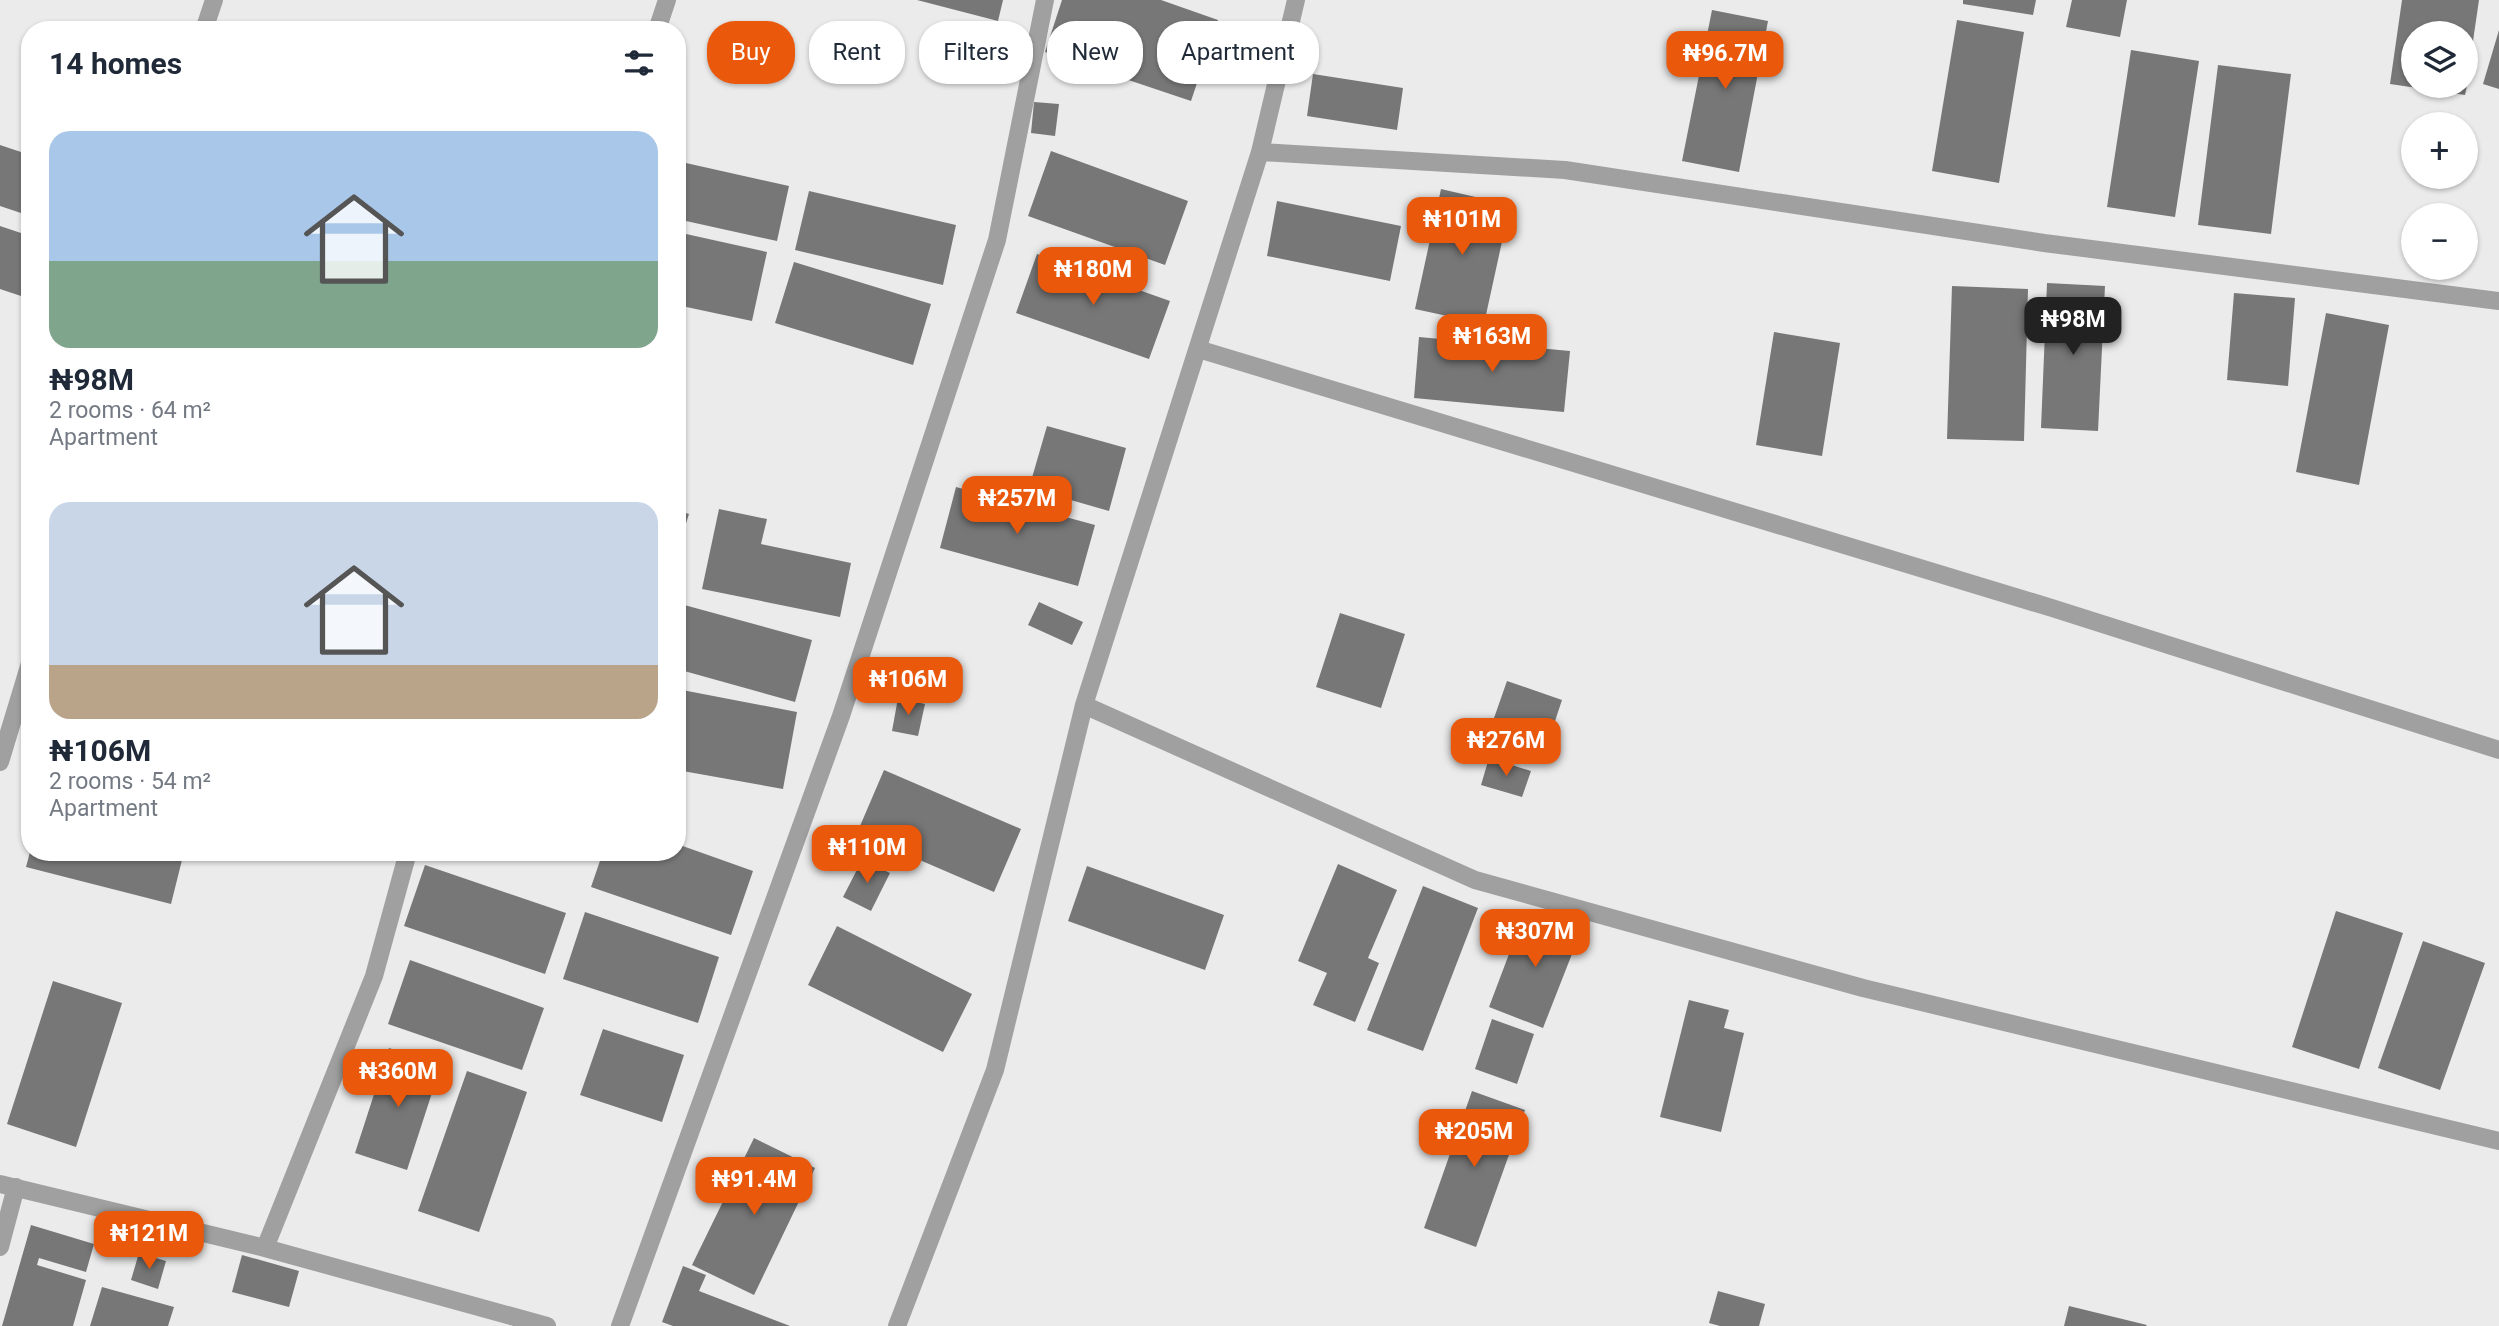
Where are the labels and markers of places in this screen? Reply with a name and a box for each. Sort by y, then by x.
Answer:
pin: ₦96.7M [1668,32,1782,91]
pin: ₦101M [1413,198,1511,257]
pin: ₦180M [1044,247,1142,307]
pin: ₦98M [2032,298,2114,357]
pin: ₦163M [1443,314,1541,374]
pin: ₦257M [968,476,1066,536]
pin: ₦106M [859,658,957,717]
pin: ₦276M [1457,718,1555,778]
pin: ₦110M [818,826,916,885]
pin: ₦307M [1486,909,1584,969]
pin: ₦360M [349,1050,447,1109]
pin: ₦205M [1425,1110,1523,1169]
pin: ₦91.4M [697,1158,811,1217]
pin: ₦121M [100,1212,198,1271]

